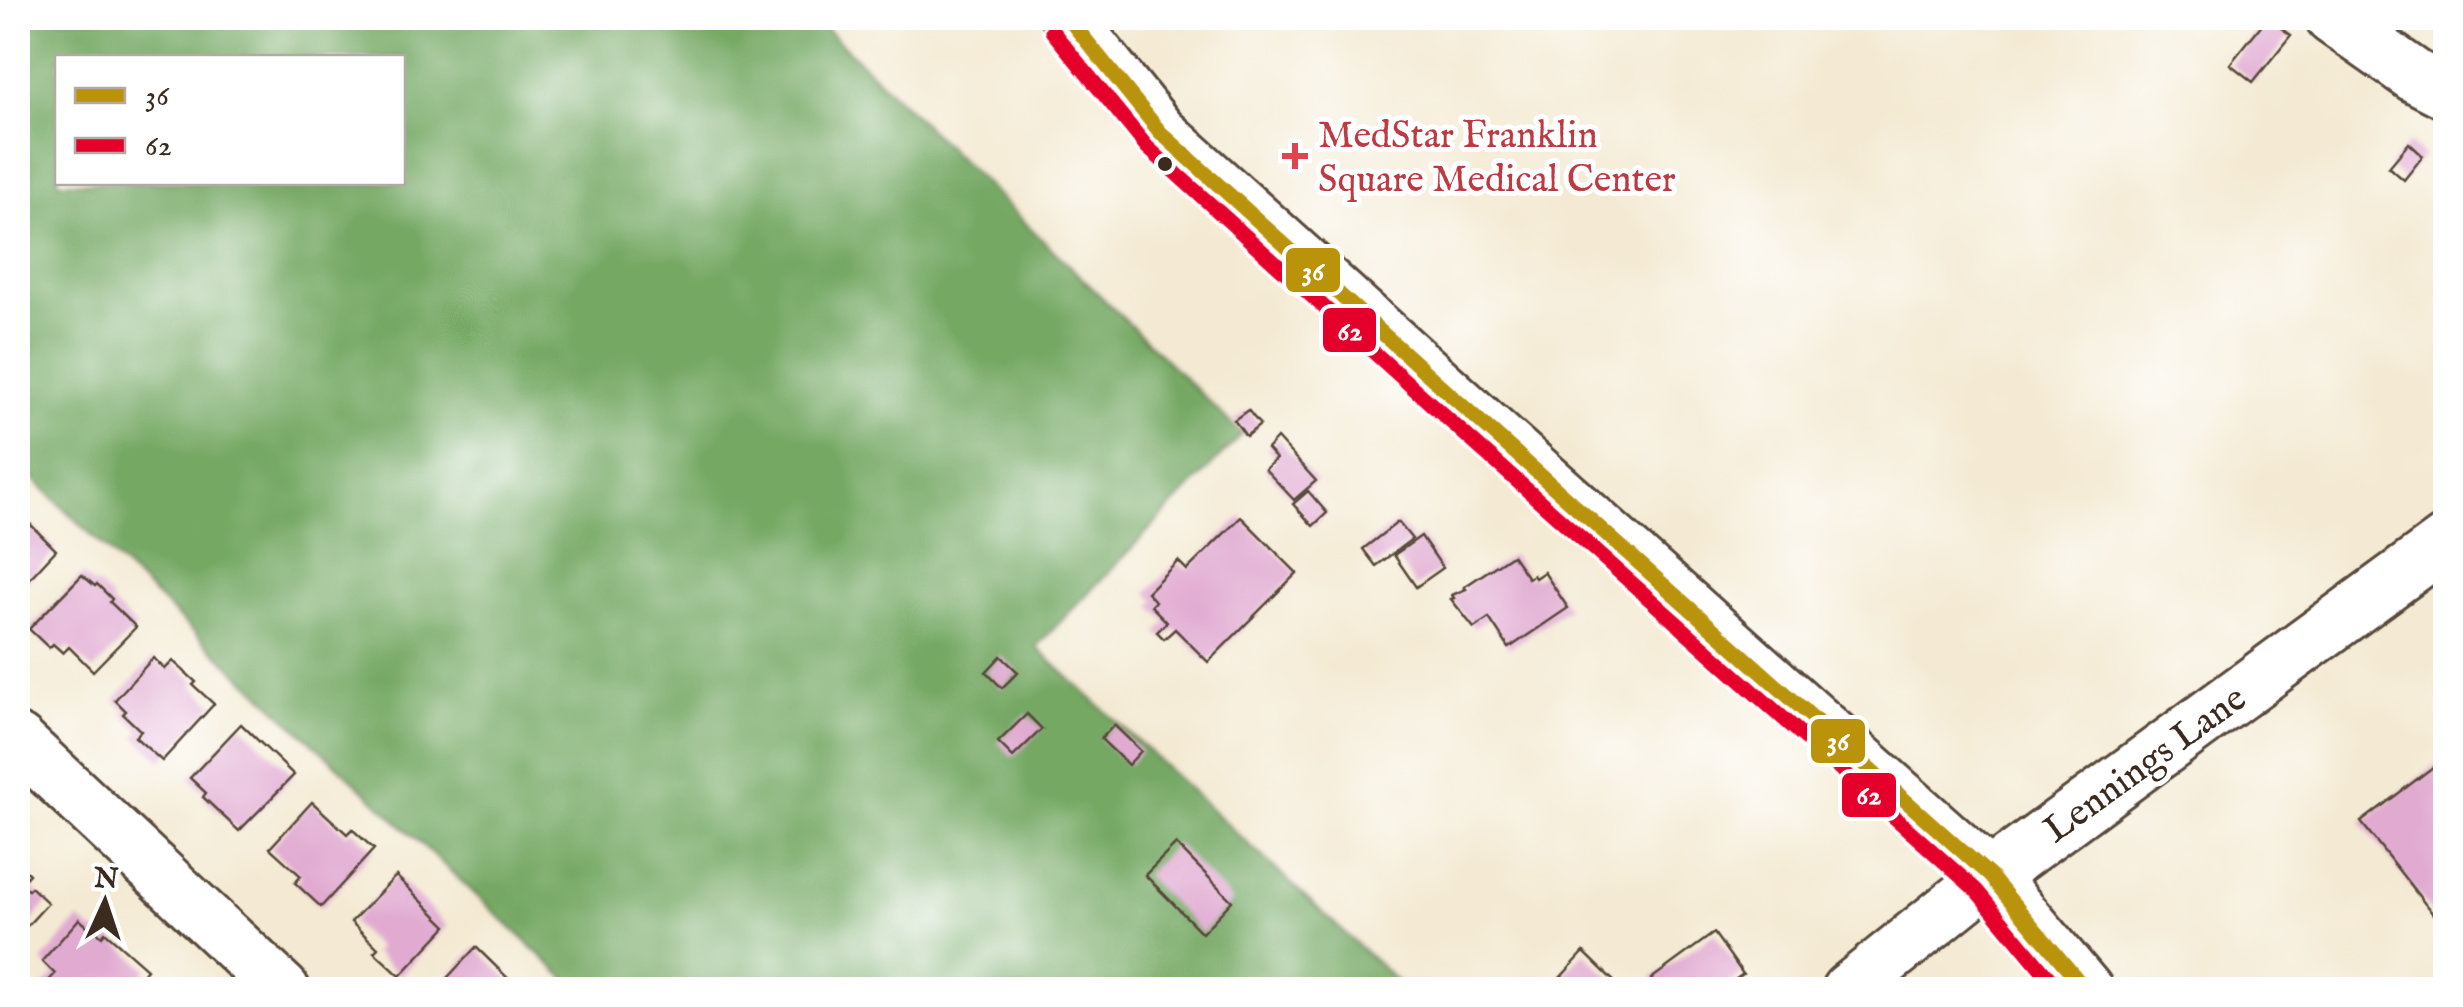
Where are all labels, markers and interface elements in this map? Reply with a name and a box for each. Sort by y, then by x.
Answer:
legend [55,55,405,185]
text: 36 [145,78,170,116]
place label: MedStar Franklin Square Medical Center [1318,113,1676,205]
text: 62 [145,128,172,166]
marker: MedStar Franklin Square Medical Center [1282,143,1308,169]
unlabelled marker [1155,154,1175,174]
line badge: 36 [1284,246,1342,294]
text: 36 [1302,255,1325,290]
line badge: 62 [1321,306,1378,354]
text: 62 [1338,315,1362,350]
street label: Lennings Lane [2035,676,2257,855]
line badge: 36 [1809,717,1867,765]
text: 36 [1827,725,1850,760]
line badge: 62 [1840,771,1898,819]
text: 62 [1857,779,1881,814]
north arrow [55,852,155,952]
text: N [92,861,119,898]

